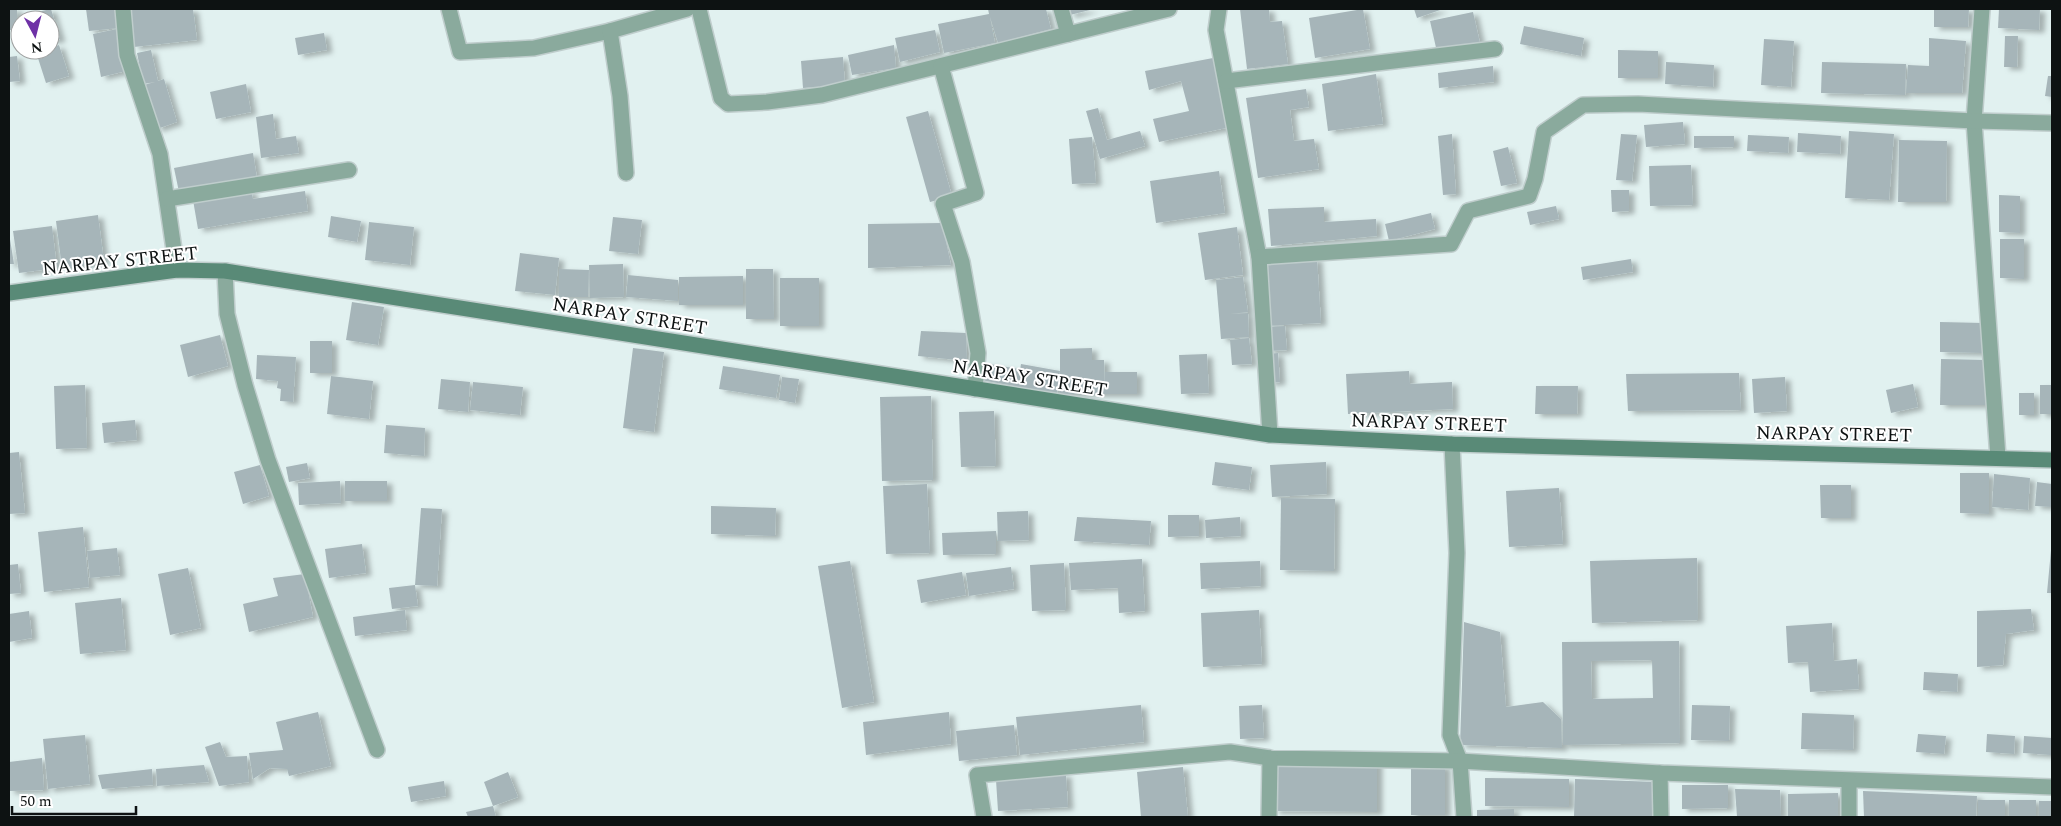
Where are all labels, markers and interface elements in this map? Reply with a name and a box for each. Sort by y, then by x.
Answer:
north arrow [10,10,60,60]
text: N [30,36,43,59]
street label: NARPAY STREET [41,239,199,284]
street label: NARPAY STREET [550,290,709,343]
street label: NARPAY STREET [950,352,1109,405]
street label: NARPAY STREET [1350,406,1507,441]
street label: NARPAY STREET [1756,419,1912,450]
scale bar [12,784,136,816]
text: 50 m [20,790,52,813]

